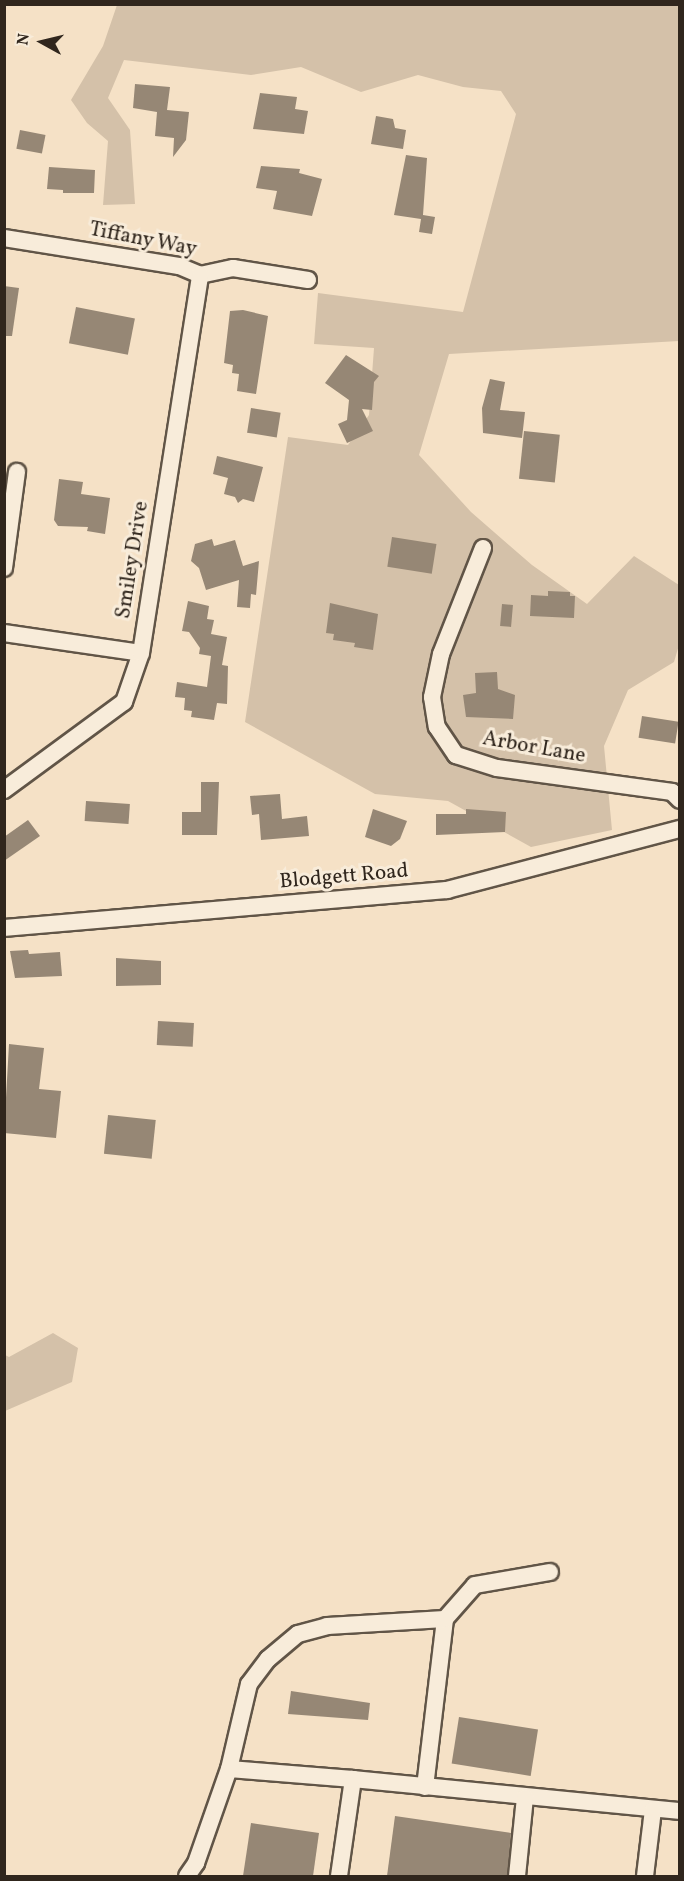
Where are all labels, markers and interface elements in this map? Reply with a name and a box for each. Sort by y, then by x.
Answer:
north arrow [12,12,72,72]
text: N [12,32,36,47]
street label: Tiffany Way [87,217,199,263]
street label: Smiley Drive [111,499,155,621]
street label: Arbor Lane [481,727,587,769]
street label: Blodgett Road [279,859,409,895]

